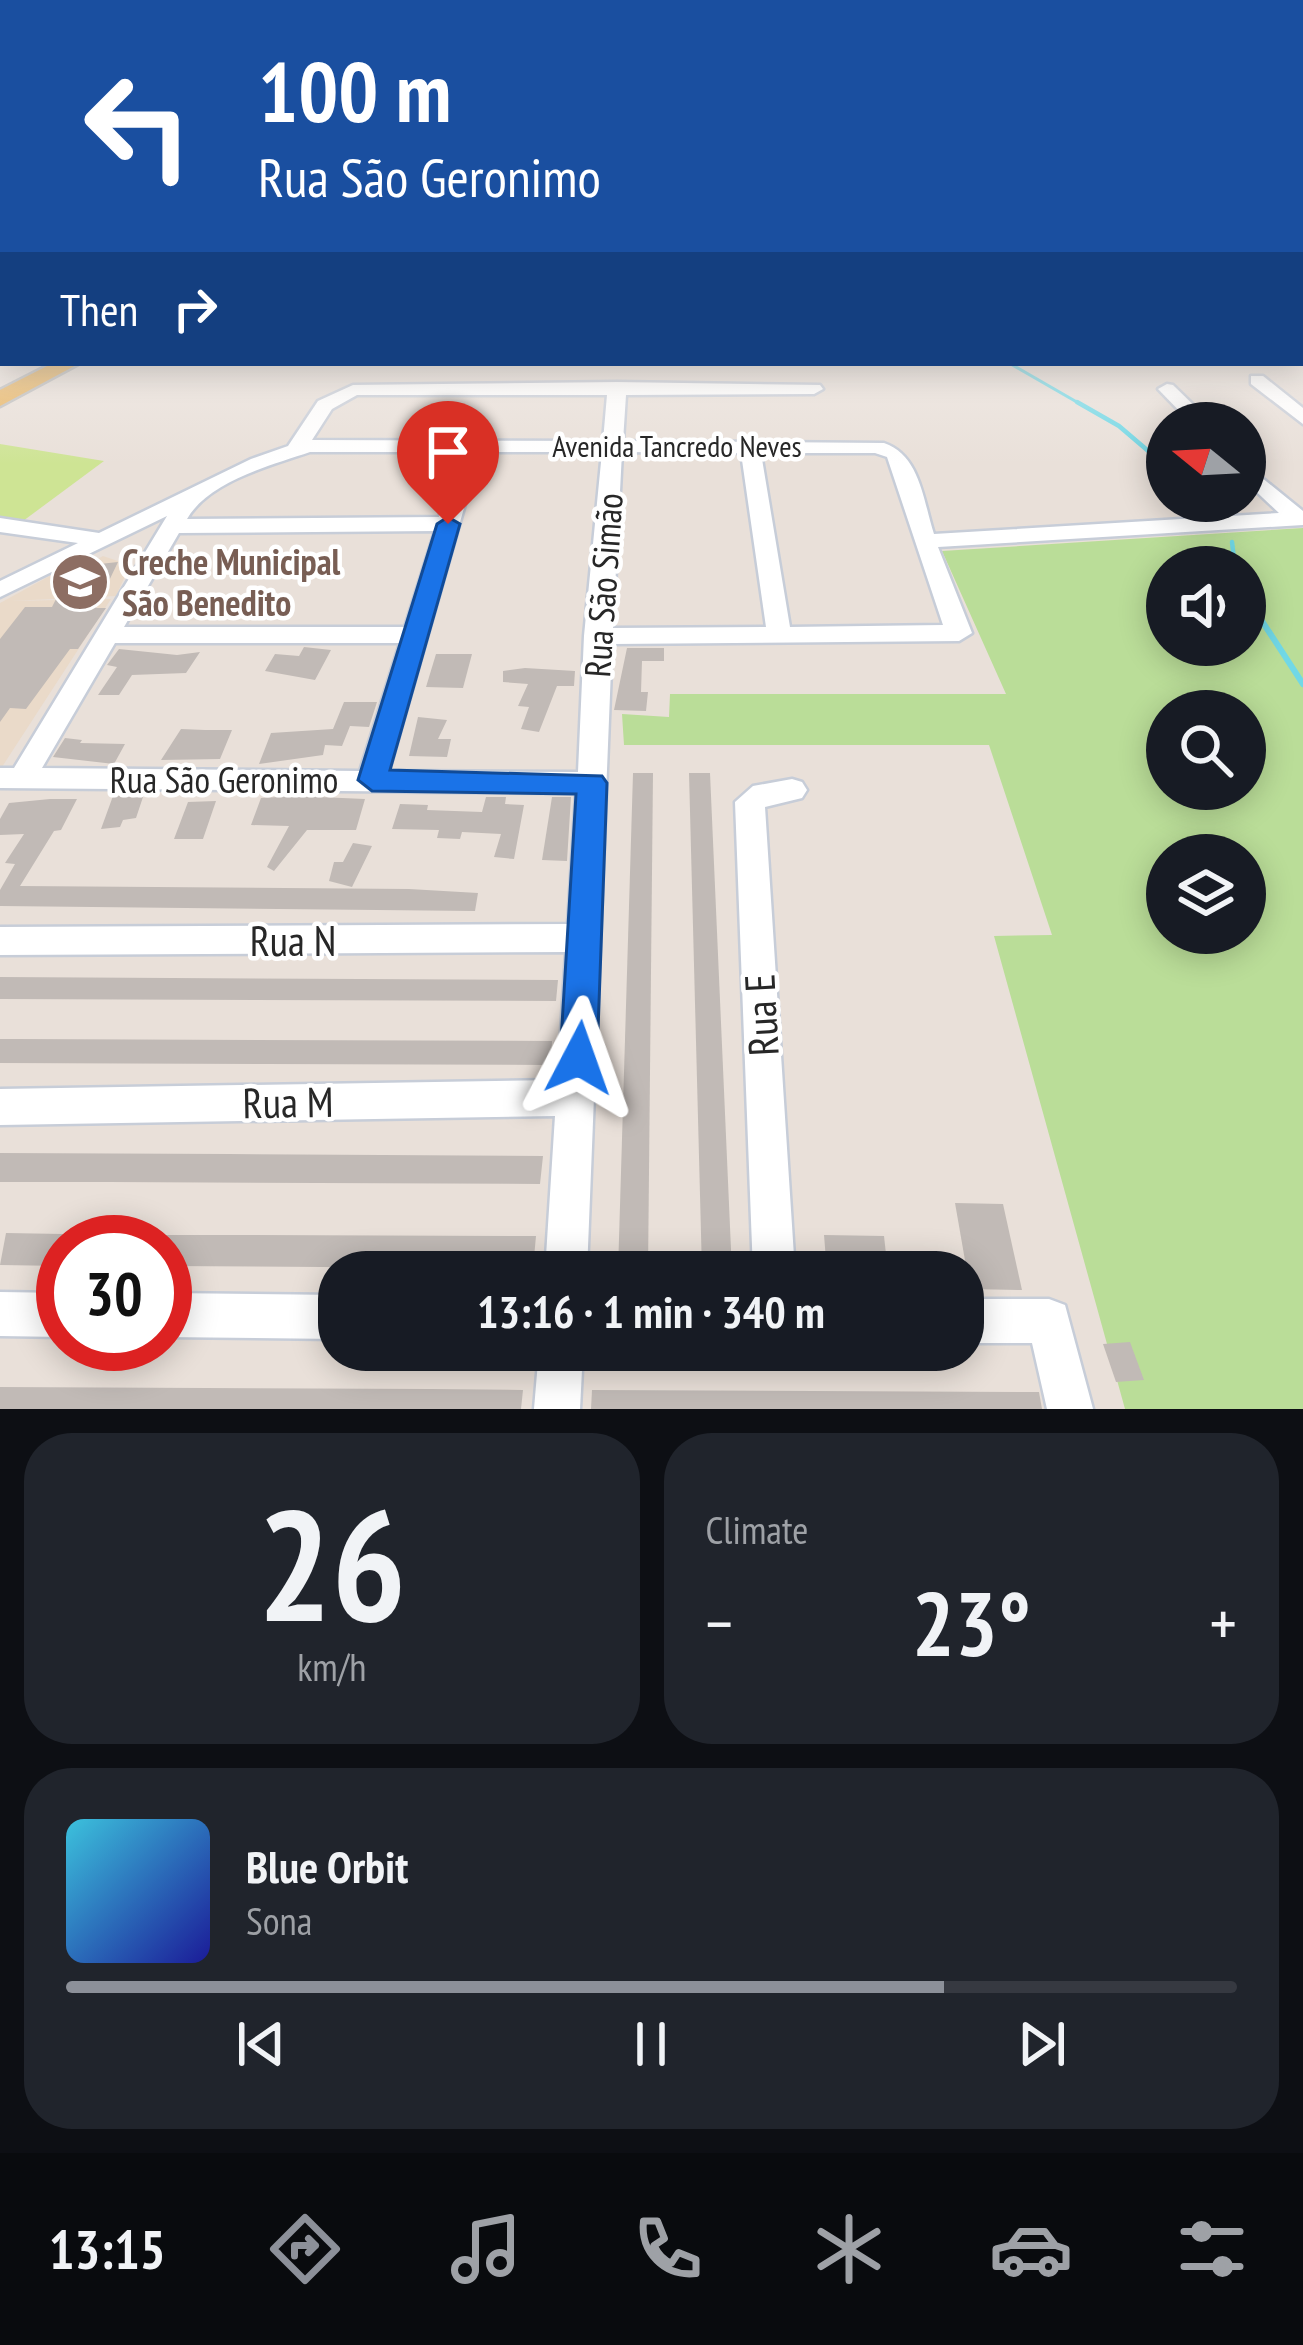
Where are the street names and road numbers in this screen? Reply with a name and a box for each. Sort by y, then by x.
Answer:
street label: Avenida Tancredo Neves [552,426,802,465]
street label: Rua São Simão [573,491,633,679]
street label: Rua São Geronimo [110,756,338,803]
street label: Rua N [250,913,336,968]
street label: Rua E [731,973,791,1057]
street label: Rua M [242,1074,334,1130]

